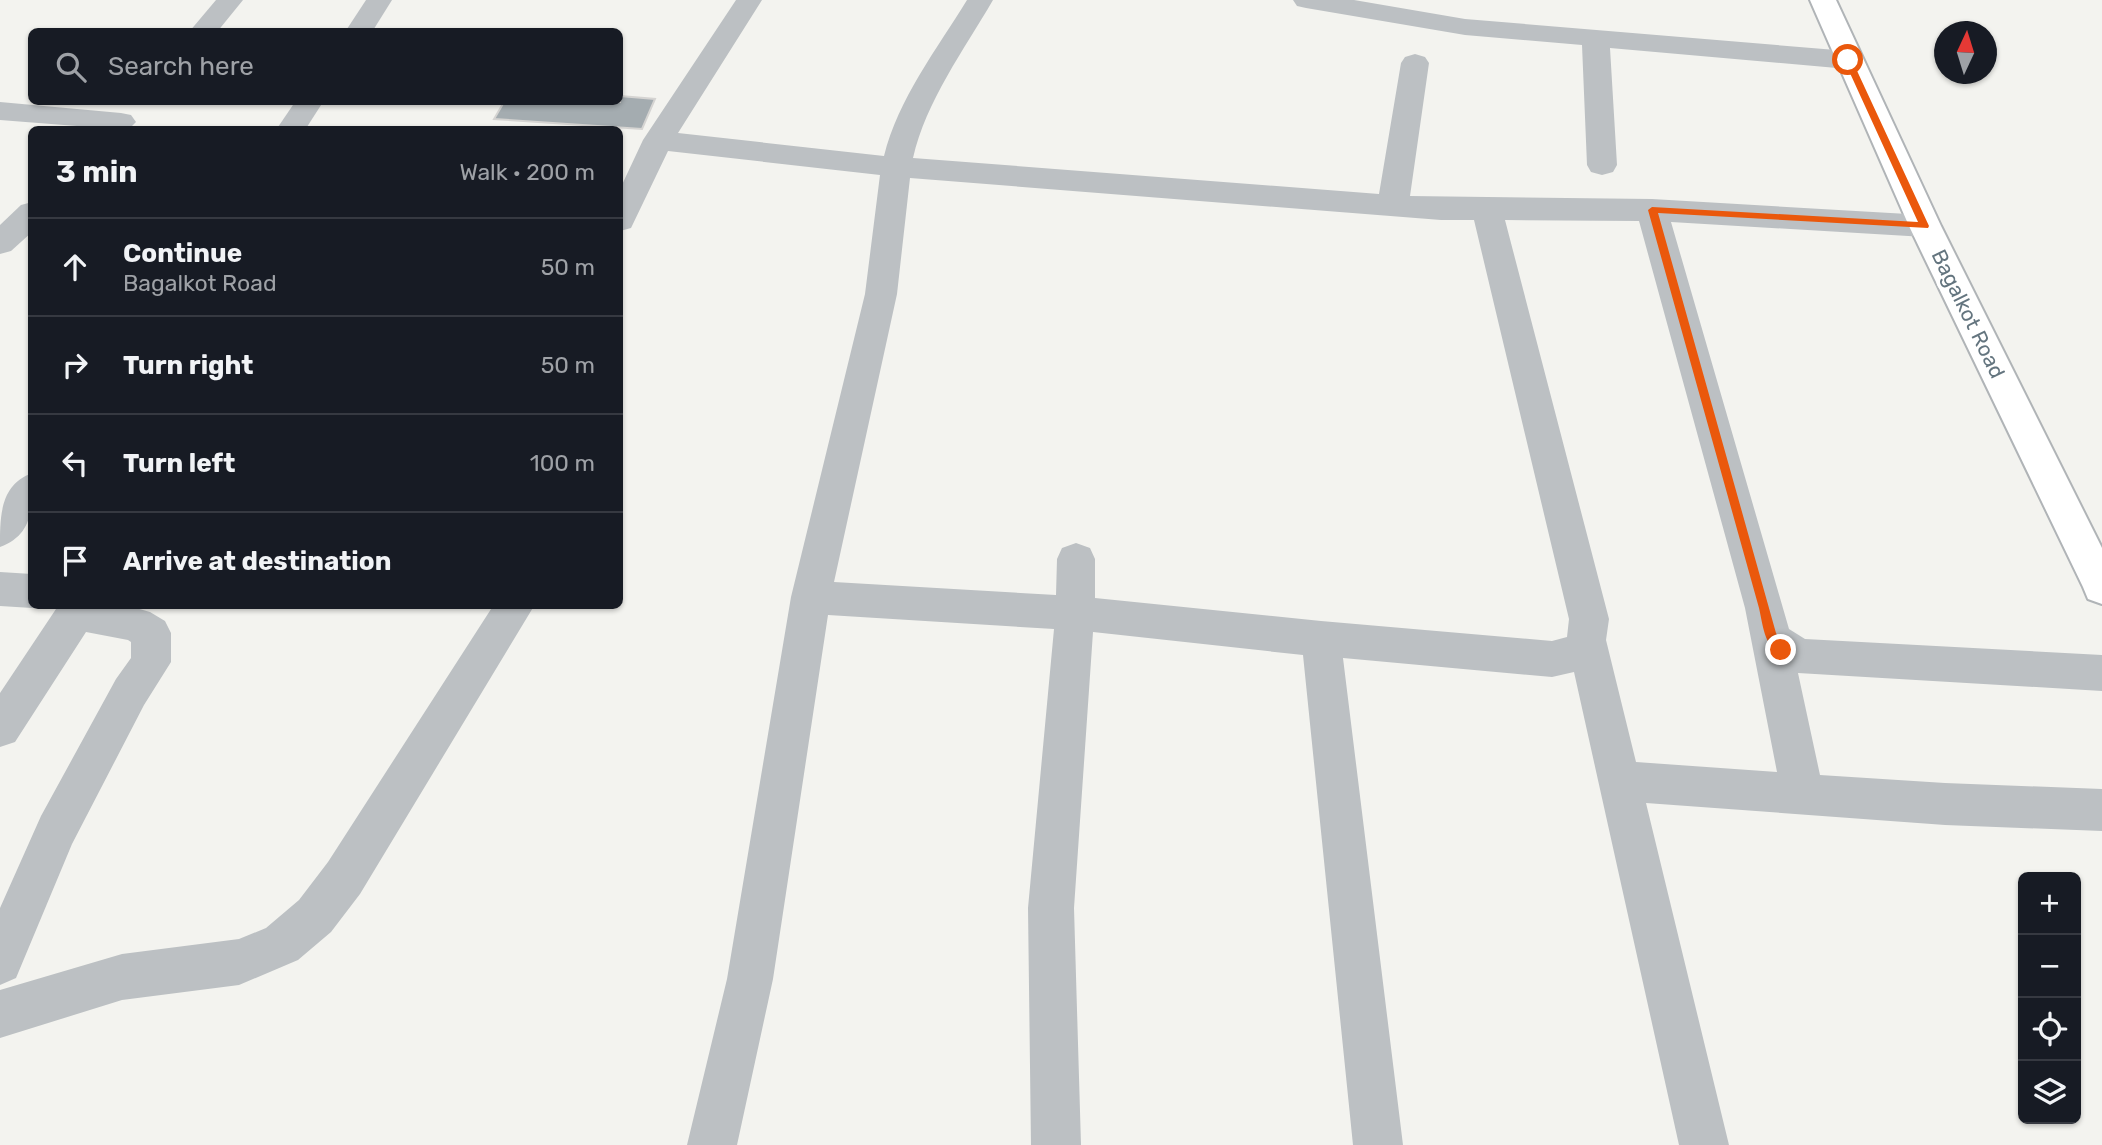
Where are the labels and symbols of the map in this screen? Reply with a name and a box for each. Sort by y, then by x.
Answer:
north arrow [1934,21,1997,84]
route start [1832,44,1863,75]
street label: Bagalkot Road [1926,245,2010,382]
route end [1765,634,1796,665]

